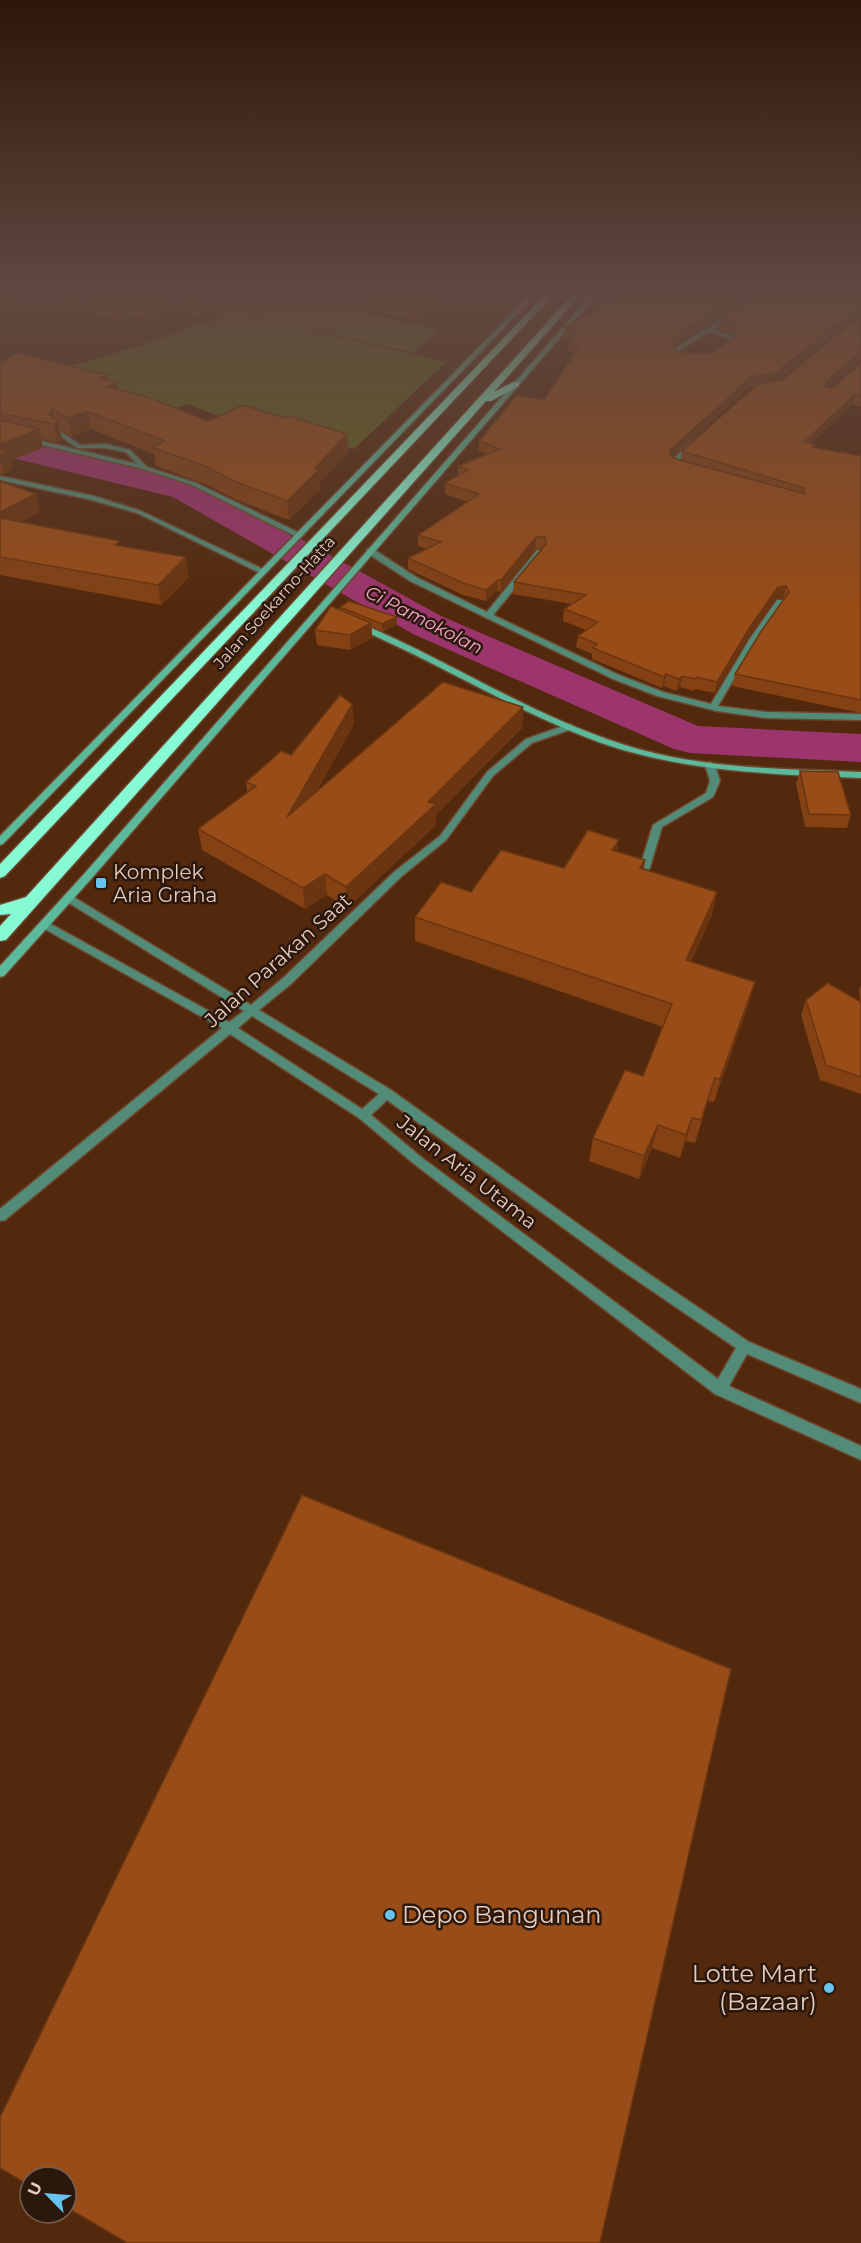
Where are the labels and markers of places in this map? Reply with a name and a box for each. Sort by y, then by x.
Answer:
place label: Komplek Aria Graha [113,860,217,907]
marker: Komplek Aria Graha [94,876,108,890]
place label: Depo Bangunan [402,1900,602,1929]
marker: Depo Bangunan [383,1908,397,1922]
place label: Lotte Mart (Bazaar) [692,1959,817,2016]
marker: Lotte Mart (Bazaar) [822,1981,836,1995]

